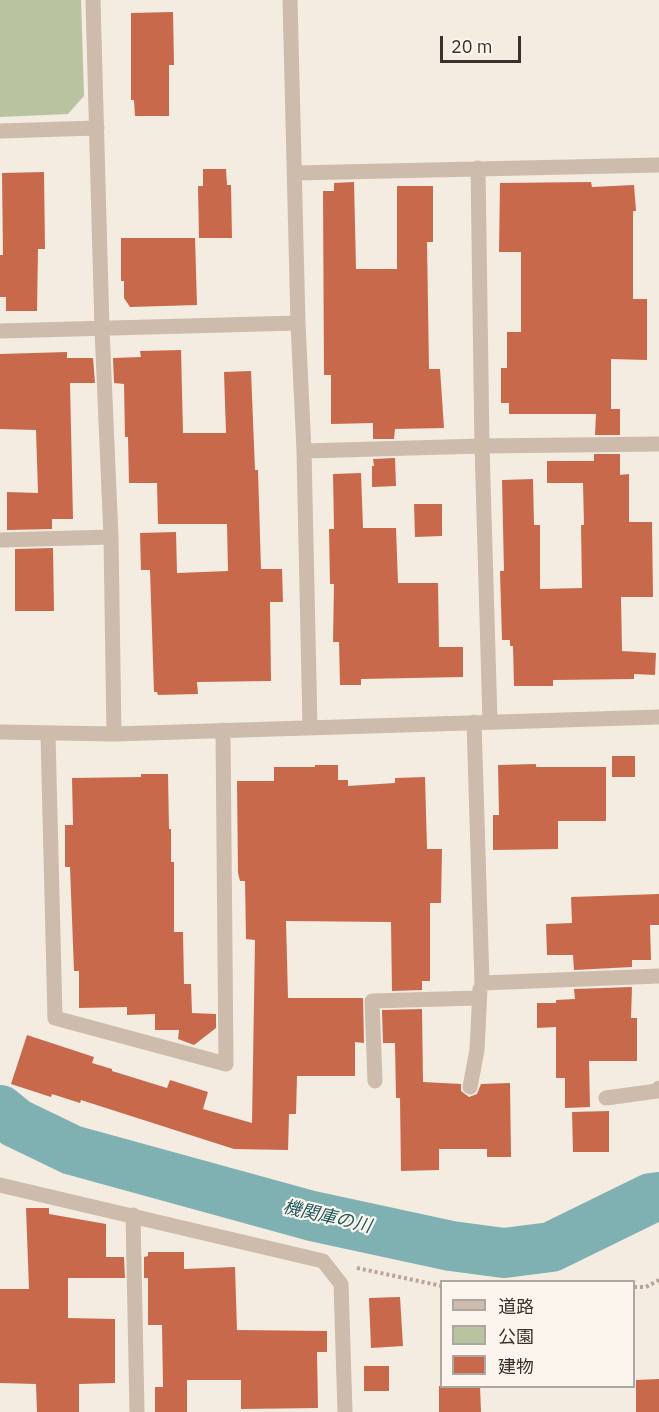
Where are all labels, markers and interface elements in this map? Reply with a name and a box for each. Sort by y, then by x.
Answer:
scale bar [443,24,524,62]
text: 20 m [451,35,493,58]
water label: 機関庫の川 [281,1196,373,1238]
legend [440,1280,635,1388]
text: 道路 [498,1295,534,1318]
text: 公園 [498,1325,534,1348]
text: 建物 [498,1355,534,1378]

